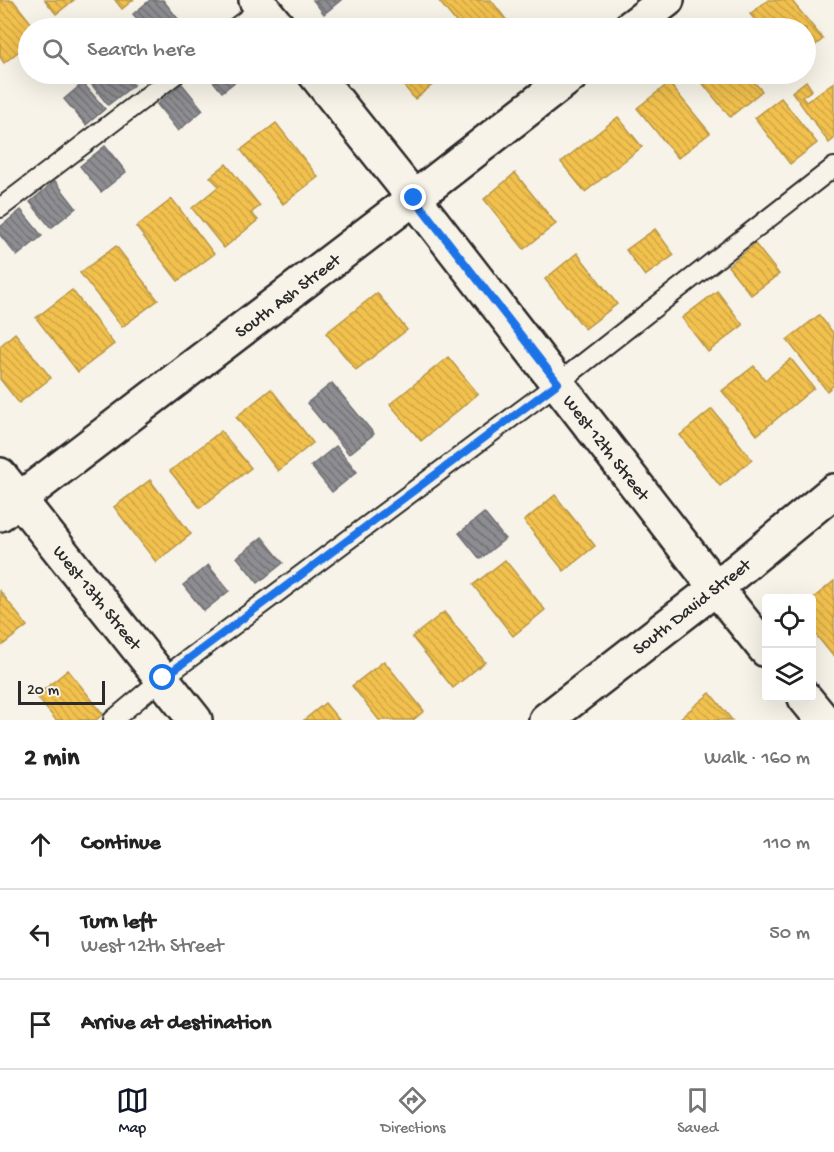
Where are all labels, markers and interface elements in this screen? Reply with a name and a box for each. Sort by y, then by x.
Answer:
search box [18,18,816,84]
icon: search [39,35,72,68]
text: Search here [87,38,195,64]
route end [400,184,426,210]
street label: South Ash Street [232,250,347,343]
street label: West 12th Street [557,392,654,507]
street label: West 13th Street [47,542,146,656]
street label: South David Street [629,554,757,661]
map controls [762,594,816,702]
button: locate [762,594,816,648]
button: layers [762,648,816,702]
route start [149,664,175,690]
scale bar [18,678,105,706]
text: 20 m [27,682,59,701]
text: 2 min [24,744,79,775]
text: Walk · 160 m [704,748,810,771]
icon: ahead [24,828,57,861]
text: Continue [81,831,161,857]
text: 110 m [764,833,810,856]
text: Turn left [81,910,155,936]
icon: left [24,918,57,951]
text: 50 m [769,923,810,946]
text: West 12th Street [81,936,223,959]
icon: arrive [24,1008,57,1041]
text: Arrive at destination [81,1011,271,1037]
tab: Map [116,1084,149,1139]
tab: Directions [380,1084,446,1139]
tab: Saved [677,1084,718,1139]

